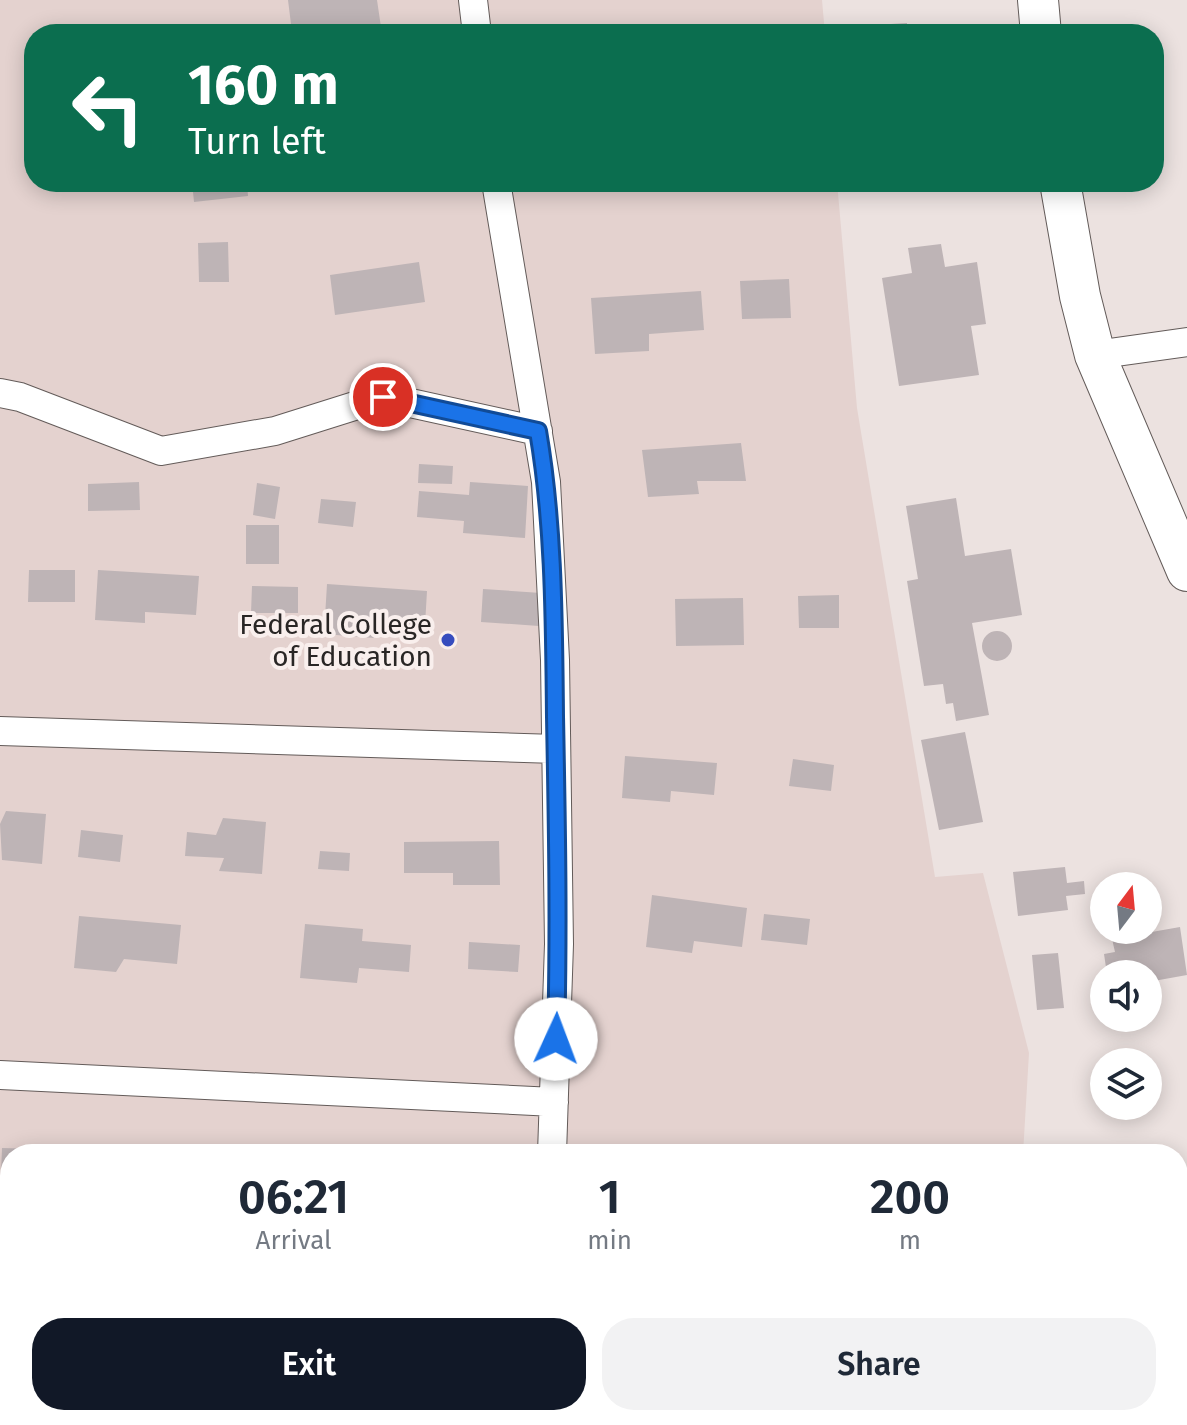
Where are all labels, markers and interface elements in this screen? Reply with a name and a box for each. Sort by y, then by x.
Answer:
text: 160 m [188,52,339,119]
icon: left [56,56,160,160]
text: Turn left [188,120,326,164]
pin [349,363,417,431]
icon: arrive [361,375,405,419]
place label: Federal College of Education [239,608,432,673]
marker: Federal College of Education [439,631,457,649]
north arrow [1090,872,1162,944]
map controls [1090,872,1162,1120]
button: sound [1090,960,1162,1032]
position arrow [514,997,598,1081]
button: layers [1090,1048,1162,1120]
text: 06:21 [238,1168,349,1226]
text: 1 [599,1168,621,1226]
text: 200 [870,1168,950,1226]
text: Arrival [255,1225,332,1256]
text: min [587,1225,632,1256]
text: m [899,1225,921,1256]
button: Exit [32,1318,586,1410]
button: Share [602,1318,1156,1410]

